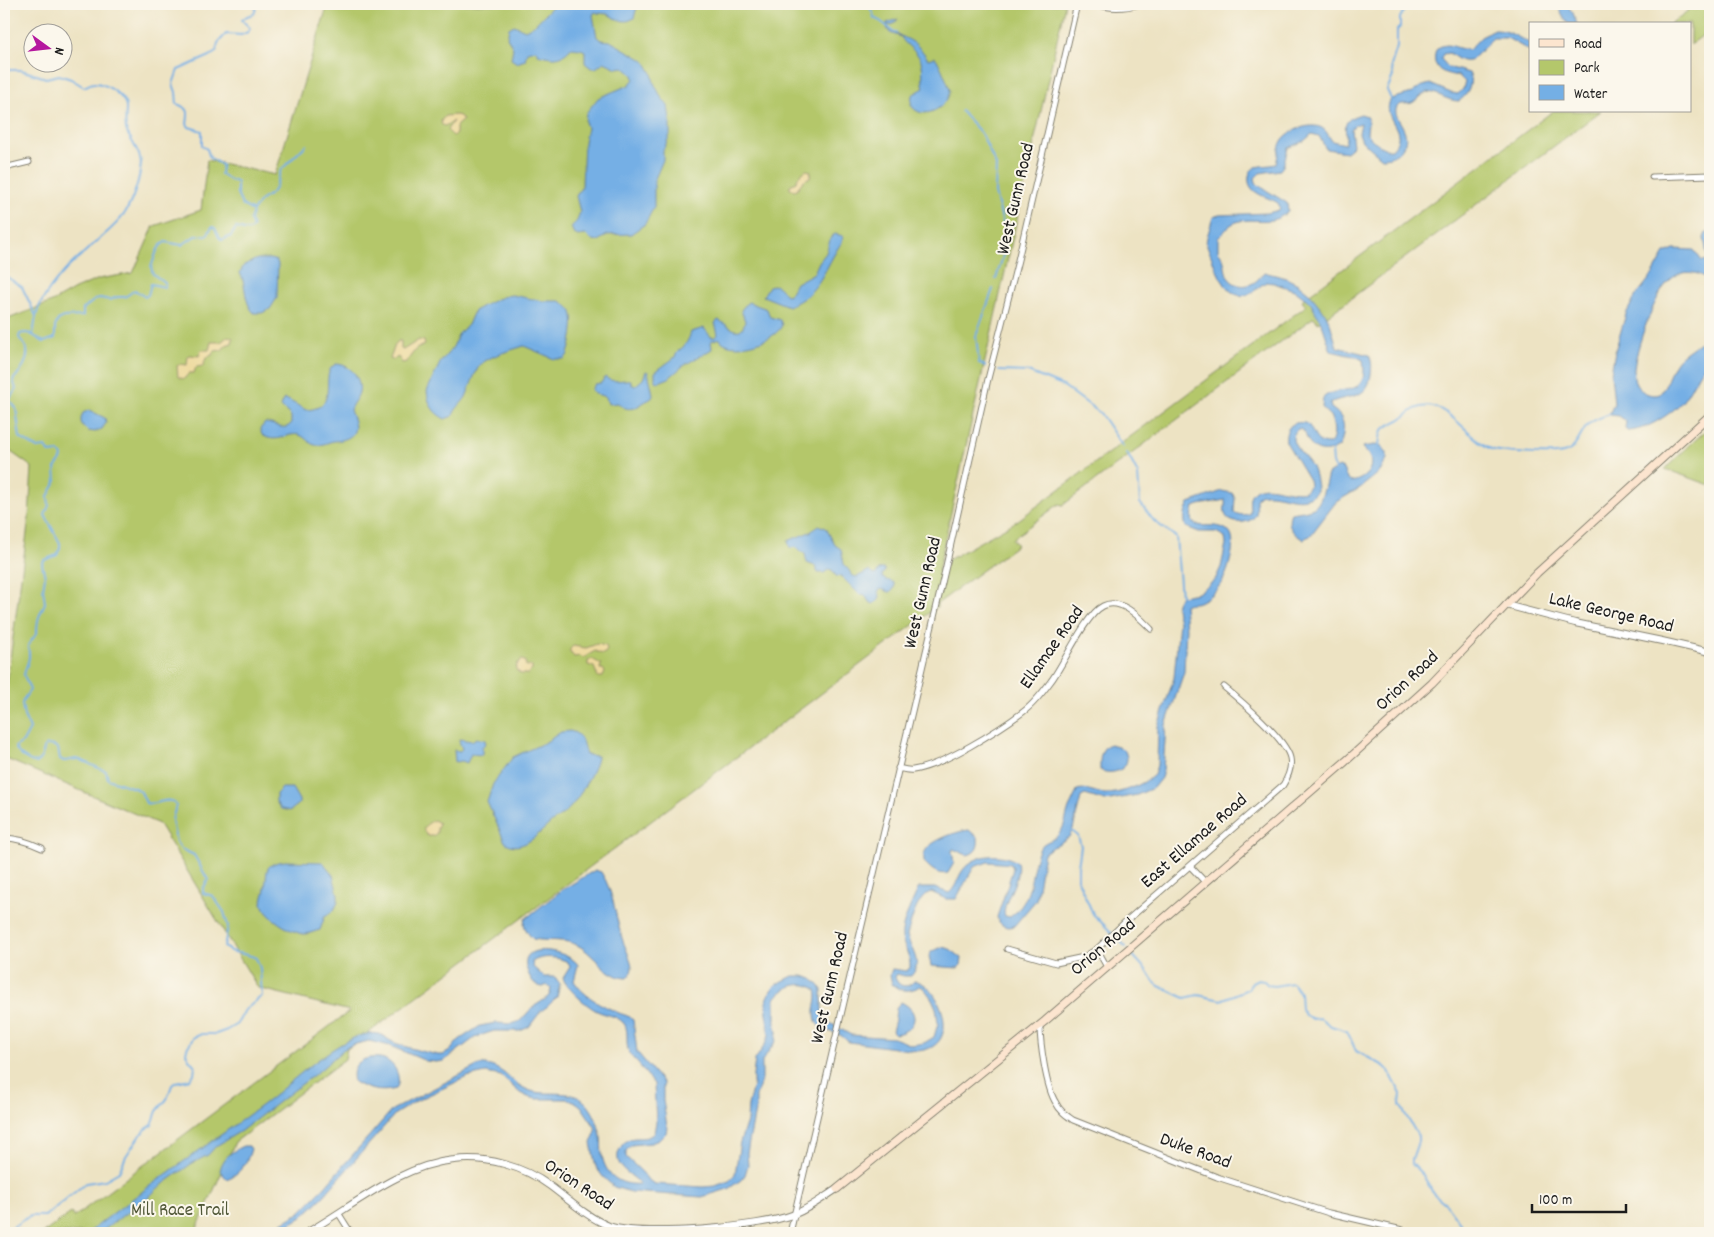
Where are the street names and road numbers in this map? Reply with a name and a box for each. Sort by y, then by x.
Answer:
street label: West Gunn Road [991,140,1043,258]
street label: West Gunn Road [898,534,950,652]
street label: Lake George Road [1546,587,1676,641]
street label: Ellamae Road [1014,601,1092,695]
street label: Orion Road [1370,645,1446,719]
street label: East Ellamae Road [1136,788,1254,896]
street label: Orion Road [1065,912,1143,984]
street label: West Gunn Road [805,929,857,1047]
street label: Duke Road [1156,1127,1234,1177]
street label: Orion Road [538,1153,618,1219]

